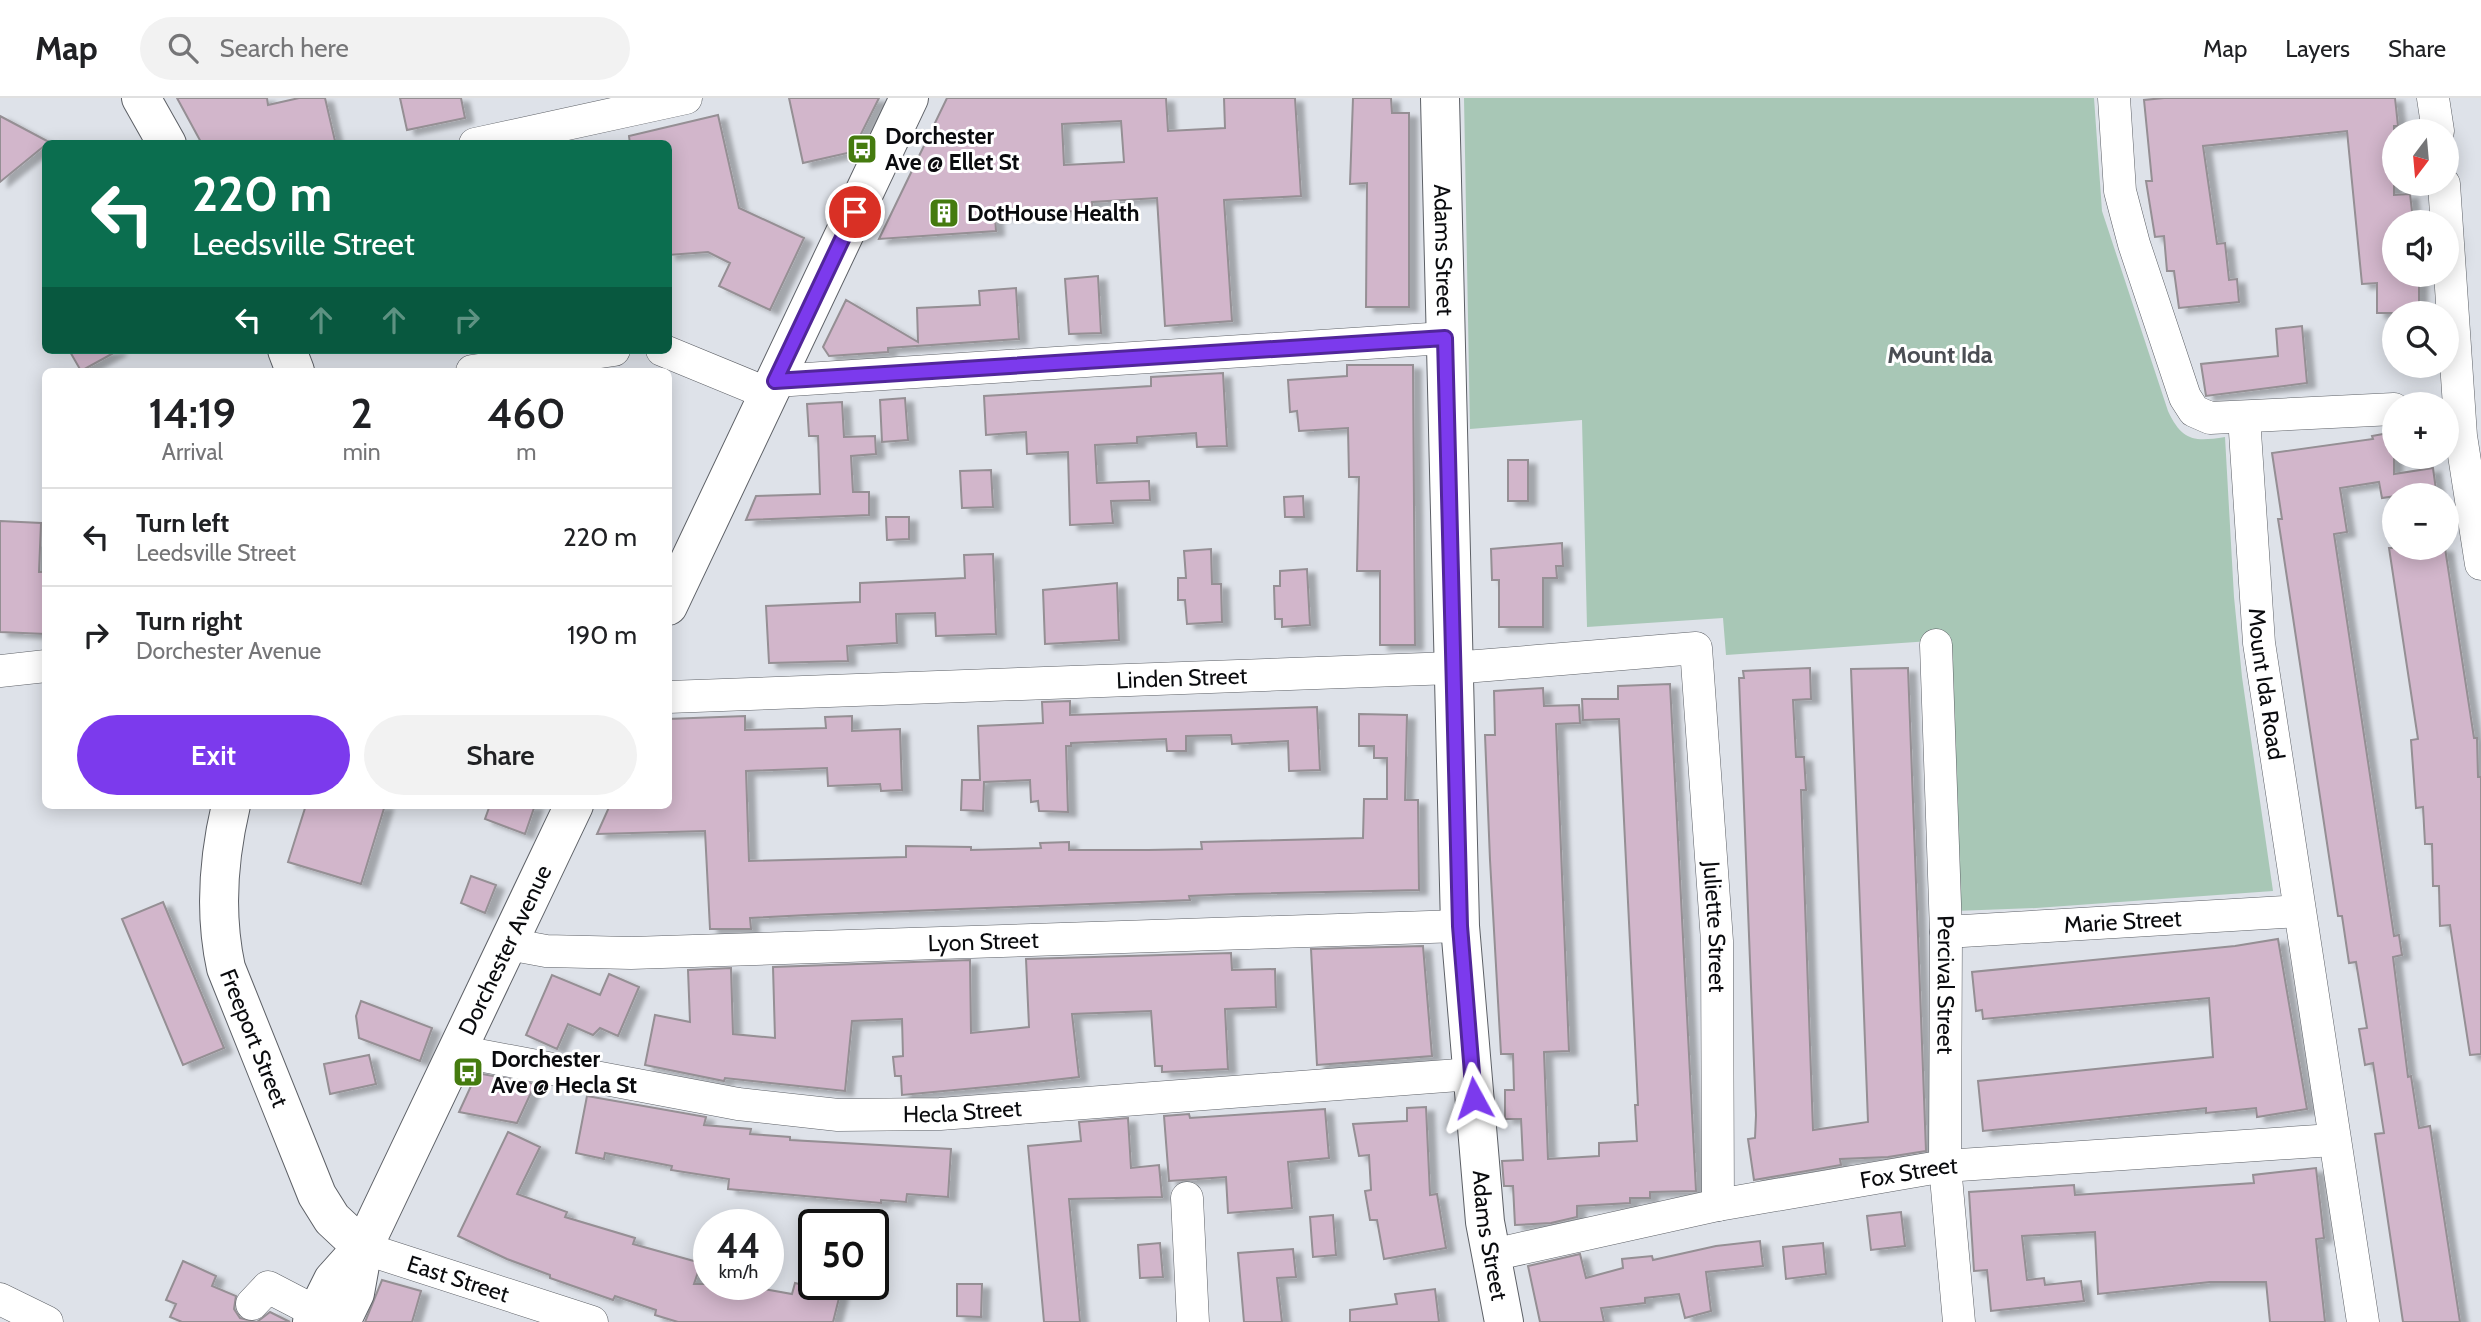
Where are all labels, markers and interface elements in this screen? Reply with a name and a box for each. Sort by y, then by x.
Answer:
search box [140,17,630,80]
text: Map [35,28,98,68]
icon: search [164,29,202,67]
text: Search here [220,32,349,64]
text: Map [2203,34,2247,63]
text: Layers [2285,34,2350,63]
text: Share [2388,34,2446,63]
north arrow [2382,119,2459,196]
map controls [2382,119,2459,560]
place label: Dorchester Ave @ Ellet St [885,122,1020,176]
bus stop icon: Dorchester Ave @ Ellet St [845,132,879,166]
text: 220 m [192,164,332,223]
icon: left [77,168,168,259]
pin [825,182,885,242]
street label: Adams Street [1428,184,1459,316]
icon: arrive [836,193,874,231]
building icon: DotHouse Health [927,196,961,230]
place label: DotHouse Health [967,199,1139,227]
button: sound [2382,210,2459,287]
text: Leedsville Street [192,224,415,263]
icon: left [229,301,267,339]
icon: ahead [302,301,340,339]
icon: ahead [375,301,413,339]
icon: right [448,301,486,339]
button: search [2382,301,2459,378]
district label: Mount Ida [1887,340,1993,369]
text: 14:19 [148,387,236,439]
text: 2 [351,387,373,439]
text: 460 [487,387,566,439]
button: + [2382,392,2459,469]
text: Arrival [162,438,223,466]
text: min [343,438,381,466]
text: m [516,438,536,466]
button: − [2382,483,2459,560]
text: Turn left [136,507,229,539]
icon: left [77,518,115,556]
text: 220 m [563,521,637,553]
text: Leedsville Street [136,539,296,567]
text: Turn right [136,605,242,637]
street label: Mount Ida Road [2243,607,2291,762]
icon: right [77,616,115,654]
text: 190 m [567,619,637,651]
text: Dorchester Avenue [136,637,321,665]
street label: Linden Street [1116,662,1248,694]
button: Exit [77,715,350,795]
button: Share [364,715,637,795]
street label: Juliette Street [1697,859,1731,993]
street label: Dorchester Avenue [452,860,558,1040]
street label: Marie Street [2063,904,2183,939]
street label: Percival Street [1931,915,1960,1055]
street label: Lyon Street [927,926,1039,957]
street label: Freeport Street [214,965,294,1111]
place label: Dorchester Ave @ Hecla St [491,1045,637,1099]
bus stop icon: Dorchester Ave @ Hecla St [451,1055,485,1089]
position arrow [1437,1061,1511,1135]
street label: Hecla Street [903,1094,1023,1128]
street label: Fox Street [1858,1151,1959,1194]
street label: Adams Street [1467,1169,1514,1303]
speed limit sign: 50 [798,1209,889,1300]
text: 44 [717,1224,760,1267]
street label: East Street [404,1249,513,1308]
text: km/h [719,1261,758,1283]

